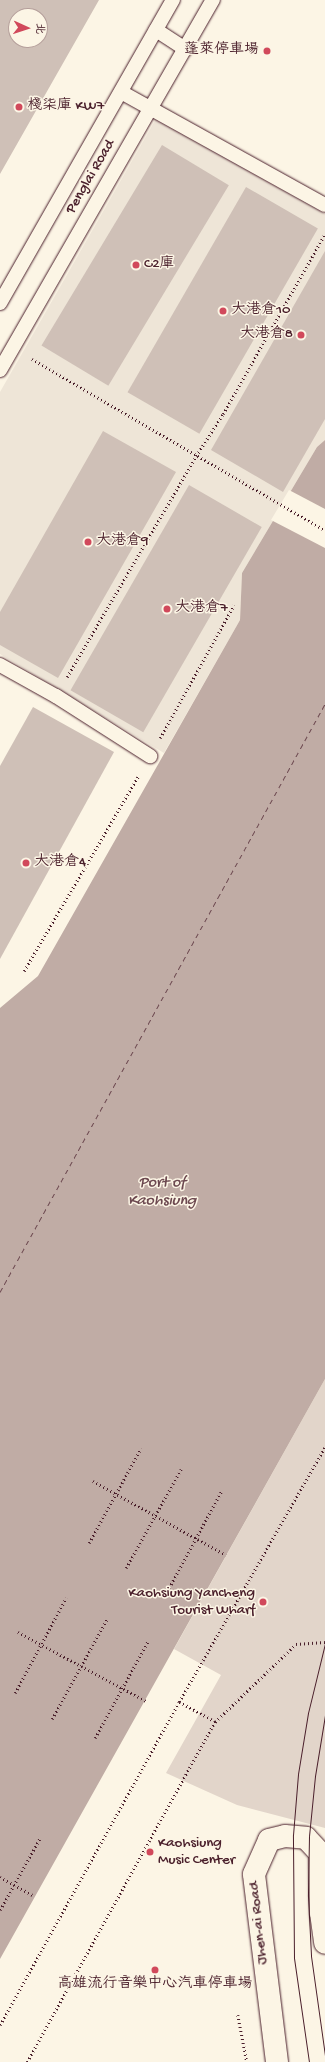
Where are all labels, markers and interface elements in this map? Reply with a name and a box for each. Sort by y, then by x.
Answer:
north arrow [8,8,48,48]
text: 北 [33,23,45,34]
place label: 蓬萊停車場 [184,42,259,60]
marker: 蓬萊停車場 [262,46,272,56]
place label: 棧柒庫 KW7 [27,98,104,116]
marker: 棧柒庫 KW7 [14,102,24,112]
street label: Penglai Road [62,137,120,217]
place label: C2庫 [144,256,174,274]
marker: C2庫 [131,260,141,270]
place label: 大港倉10 [231,302,291,320]
marker: 大港倉10 [218,306,228,316]
place label: 大港倉8 [240,326,293,344]
marker: 大港倉8 [296,330,306,340]
place label: 大港倉9 [96,533,149,551]
marker: 大港倉9 [83,537,93,547]
place label: 大港倉7 [175,600,228,618]
marker: 大港倉7 [162,604,172,614]
place label: 大港倉4 [34,854,86,872]
marker: 大港倉4 [21,858,31,868]
water label: Port of Kaohsiung [128,1174,196,1212]
place label: Kaohsiung Yancheng Tourist Wharf [129,1584,255,1619]
marker: Kaohsiung Yancheng Tourist Wharf [258,1597,268,1607]
place label: Kaohsiung Music Center [158,1834,235,1869]
marker: Kaohsiung Music Center [145,1847,155,1857]
street label: Jhen-ai Road [246,1881,272,1965]
marker: 高雄流行音樂中心汽車停車場 [150,1965,160,1975]
place label: 高雄流行音樂中心汽車停車場 [58,1976,252,1994]

